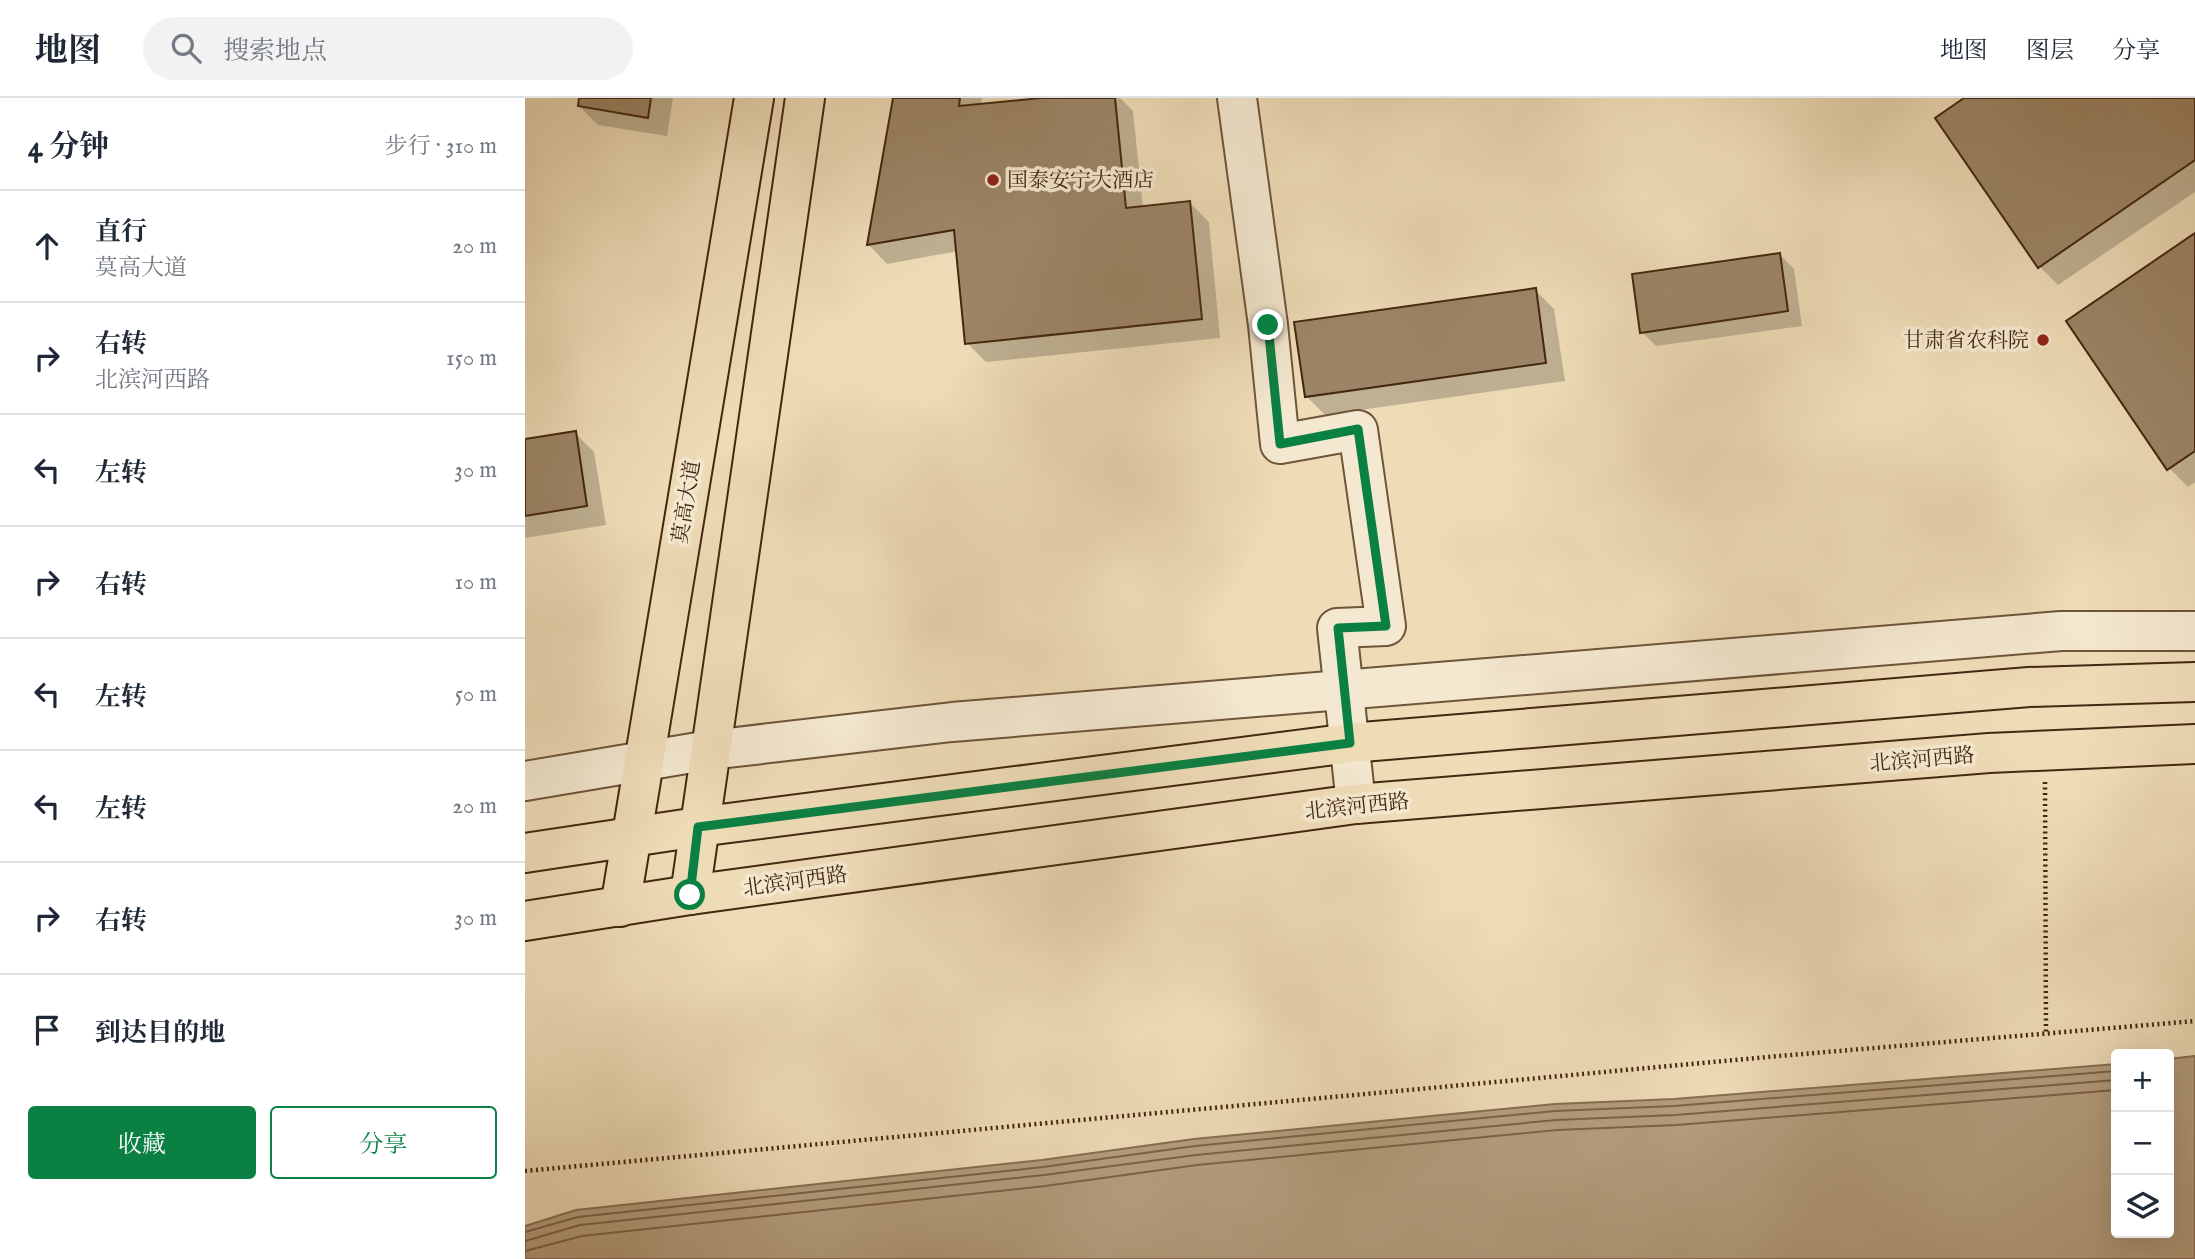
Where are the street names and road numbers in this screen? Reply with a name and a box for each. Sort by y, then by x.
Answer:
street label: 莫高大道 [668,459,707,546]
street label: 北滨河西路 [1869,742,1976,779]
street label: 北滨河西路 [1304,789,1411,826]
street label: 北滨河西路 [741,862,849,903]

